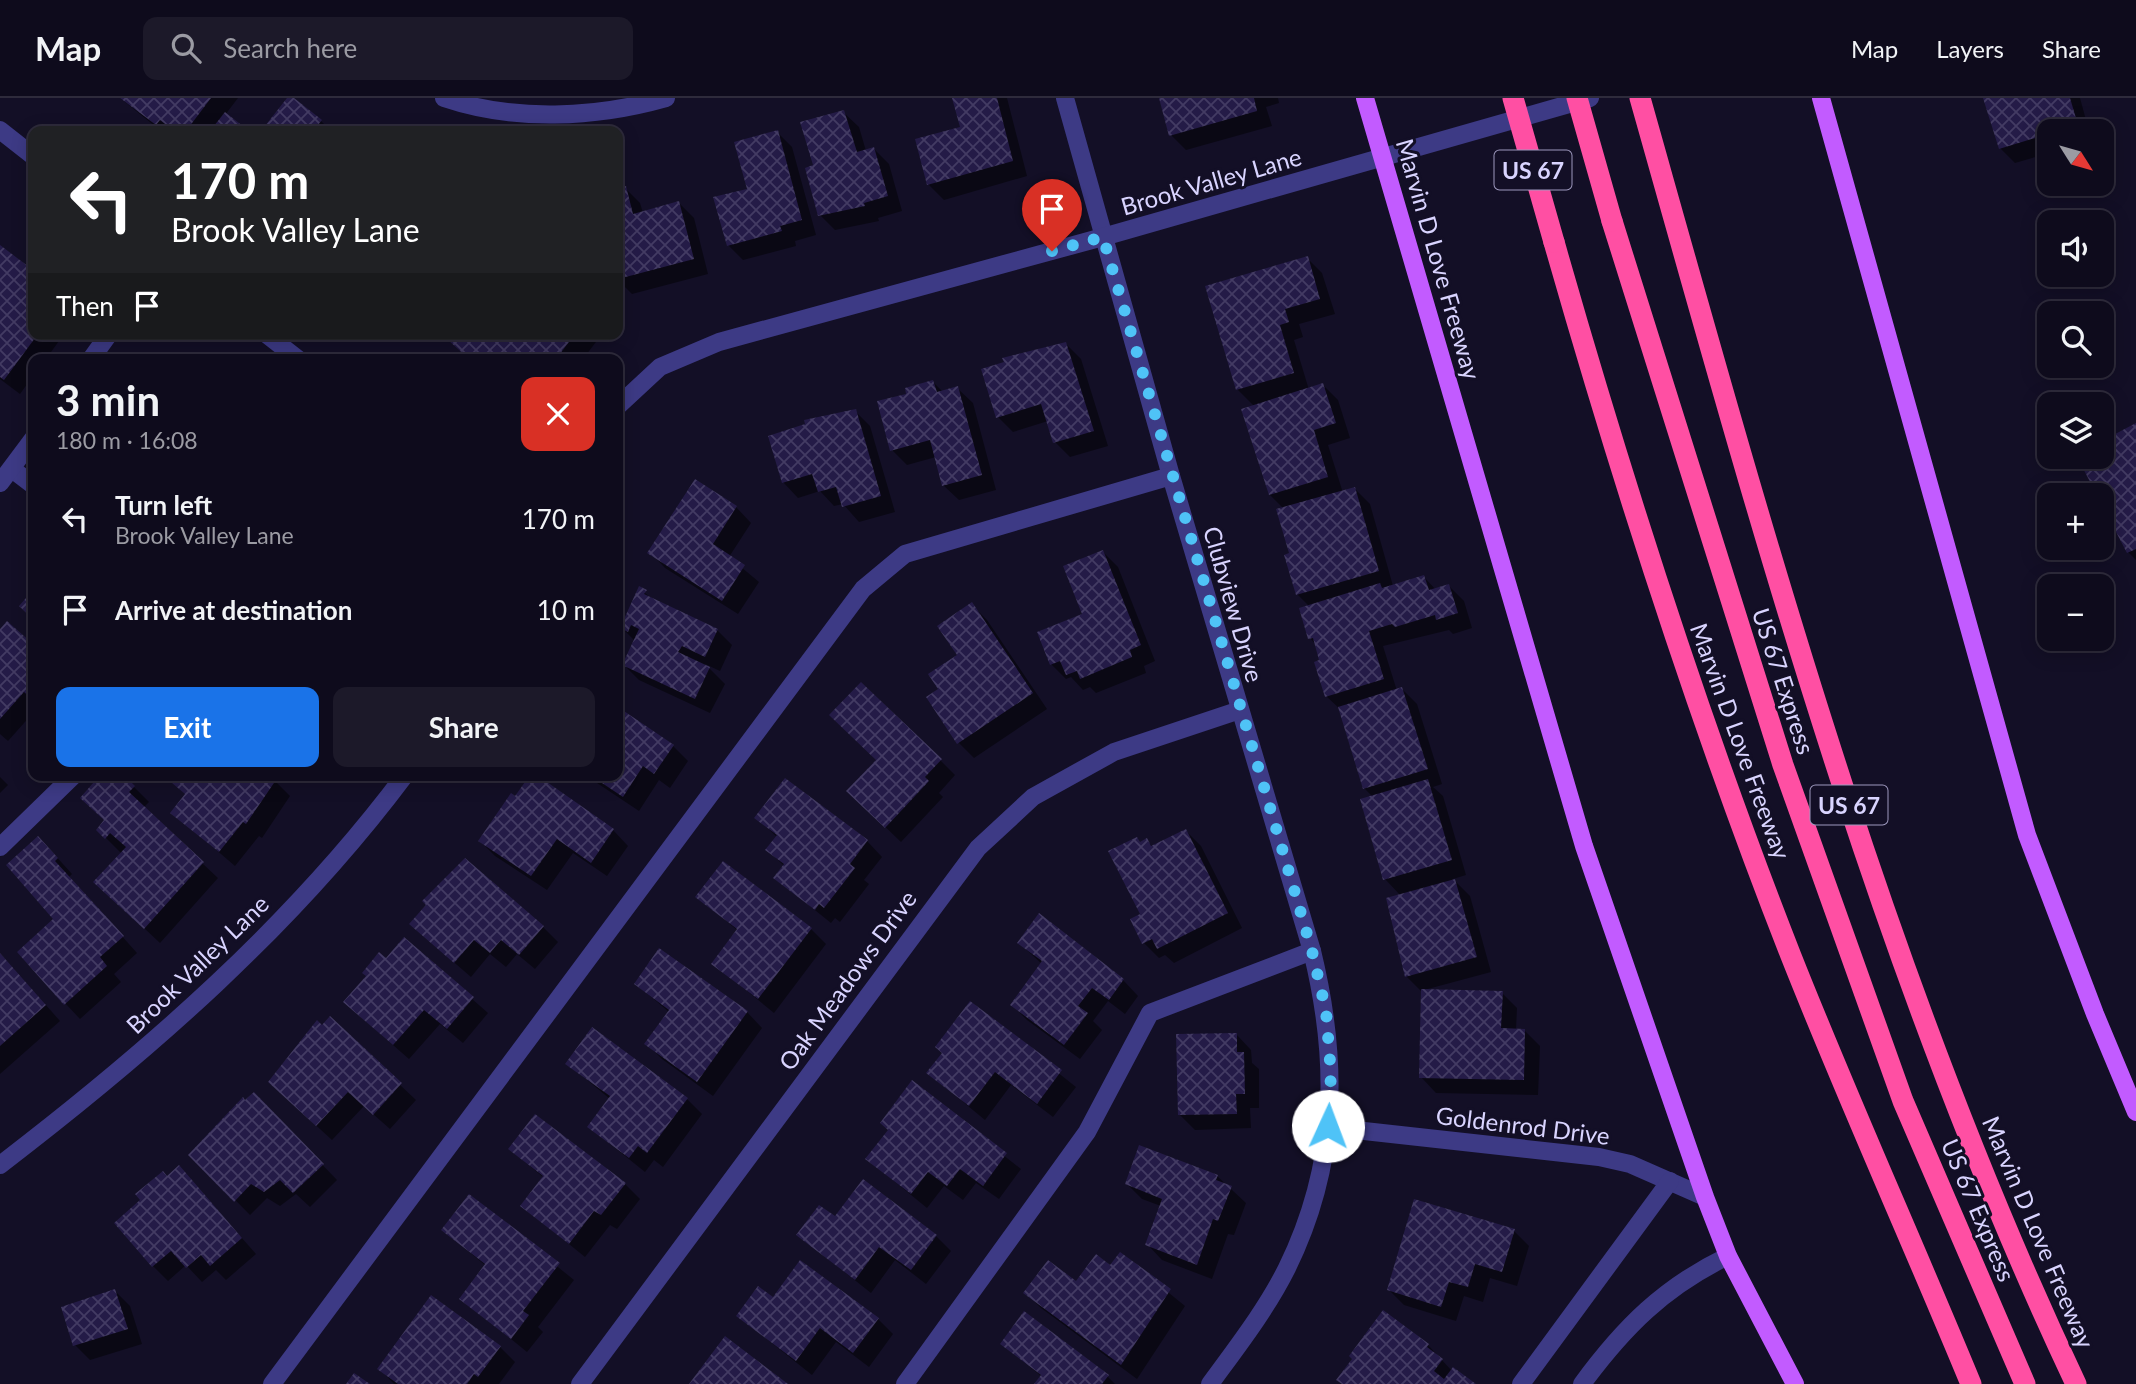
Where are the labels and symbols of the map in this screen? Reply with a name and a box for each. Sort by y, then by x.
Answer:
north arrow [2037,119,2114,196]
street label: Marvin D Love Freeway [1391,135,1487,383]
street label: Brook Valley Lane [1117,141,1305,221]
road number: US 67 [1494,151,1572,190]
pin [1022,179,1082,251]
street label: Clubview Drive [1198,523,1270,685]
street label: US 67 Express [1747,604,1821,758]
street label: Marvin D Love Freeway [1685,619,1797,864]
road number: US 67 [1811,786,1888,824]
street label: Oak Meadows Drive [772,884,922,1076]
street label: Brook Valley Lane [120,889,274,1039]
position arrow [1291,1089,1365,1163]
street label: Goldenrod Drive [1434,1100,1612,1150]
street label: Marvin D Love Freeway [1977,1112,2101,1353]
street label: US 67 Express [1936,1134,2022,1286]

